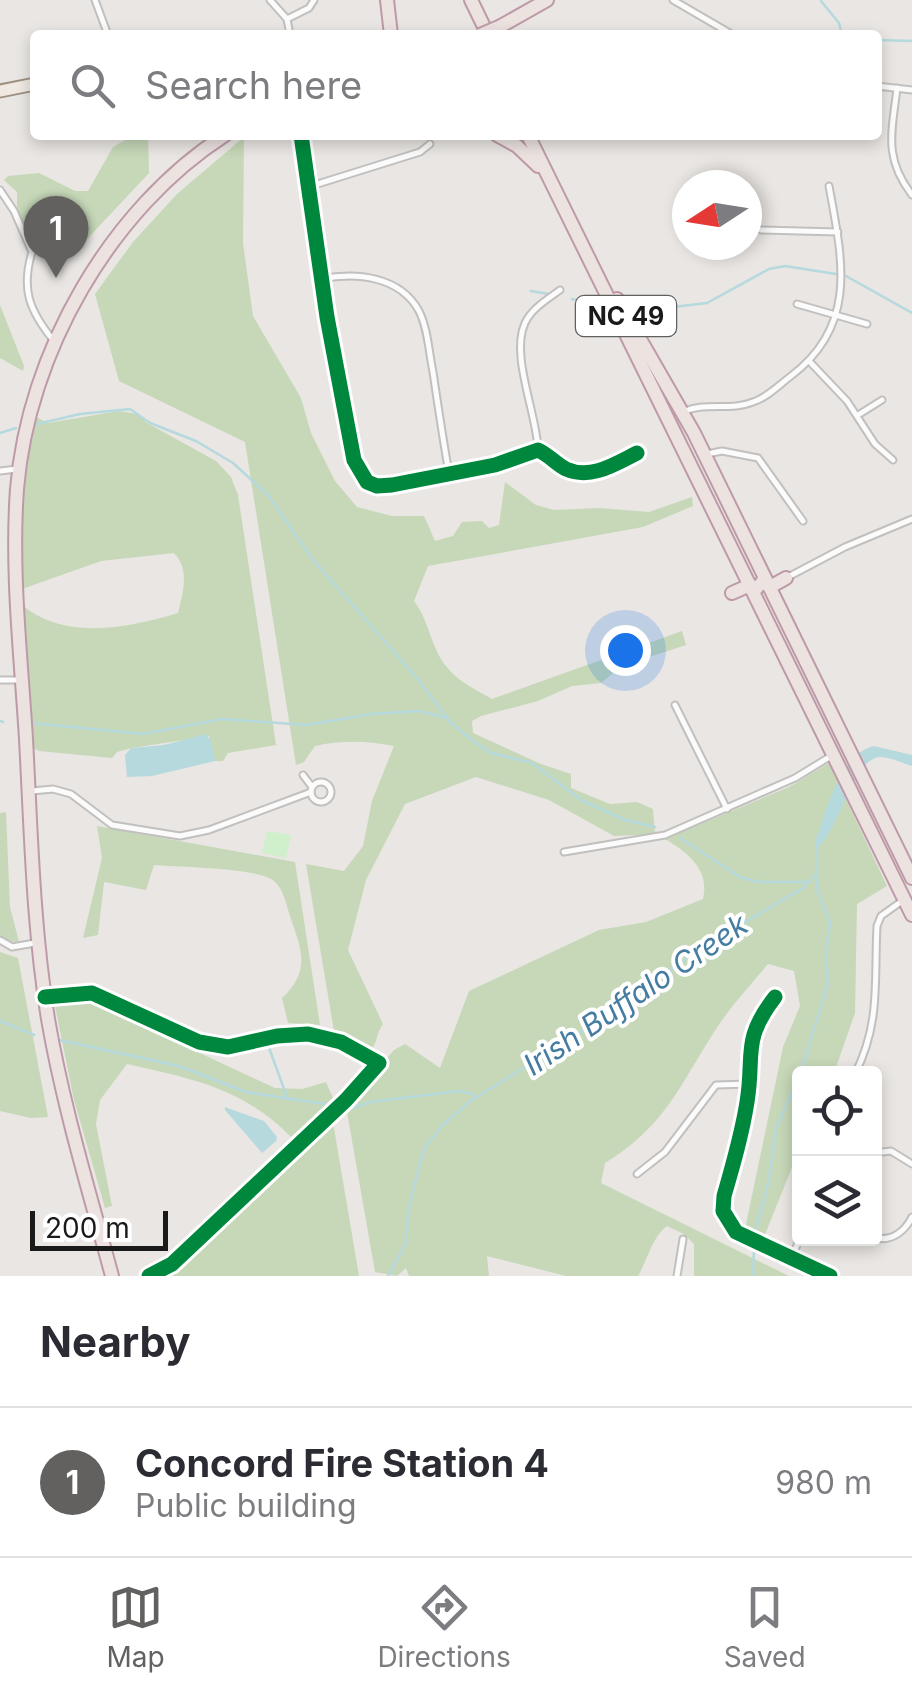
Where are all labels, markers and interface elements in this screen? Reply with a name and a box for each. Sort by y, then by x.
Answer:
search box [30,30,882,140]
icon: search [65,58,120,113]
text: Search here [145,62,362,108]
north arrow [672,170,762,260]
pin: 1 [23,196,88,278]
road number: NC 49 [576,296,676,336]
your location [600,625,651,676]
water label: Irish Buffalo Creek [516,906,755,1083]
map controls [792,1066,882,1246]
button: locate [792,1066,882,1156]
button: layers [792,1156,882,1246]
scale bar [30,1206,168,1250]
text: 200 m [45,1211,130,1245]
text: Nearby [40,1316,191,1367]
text: Concord Fire Station 4 [135,1440,549,1486]
text: 1 [66,1463,79,1502]
text: 980 m [775,1463,872,1502]
text: Public building [135,1486,357,1525]
tab: Map [106,1580,165,1674]
tab: Directions [377,1580,511,1674]
tab: Saved [724,1580,806,1674]

